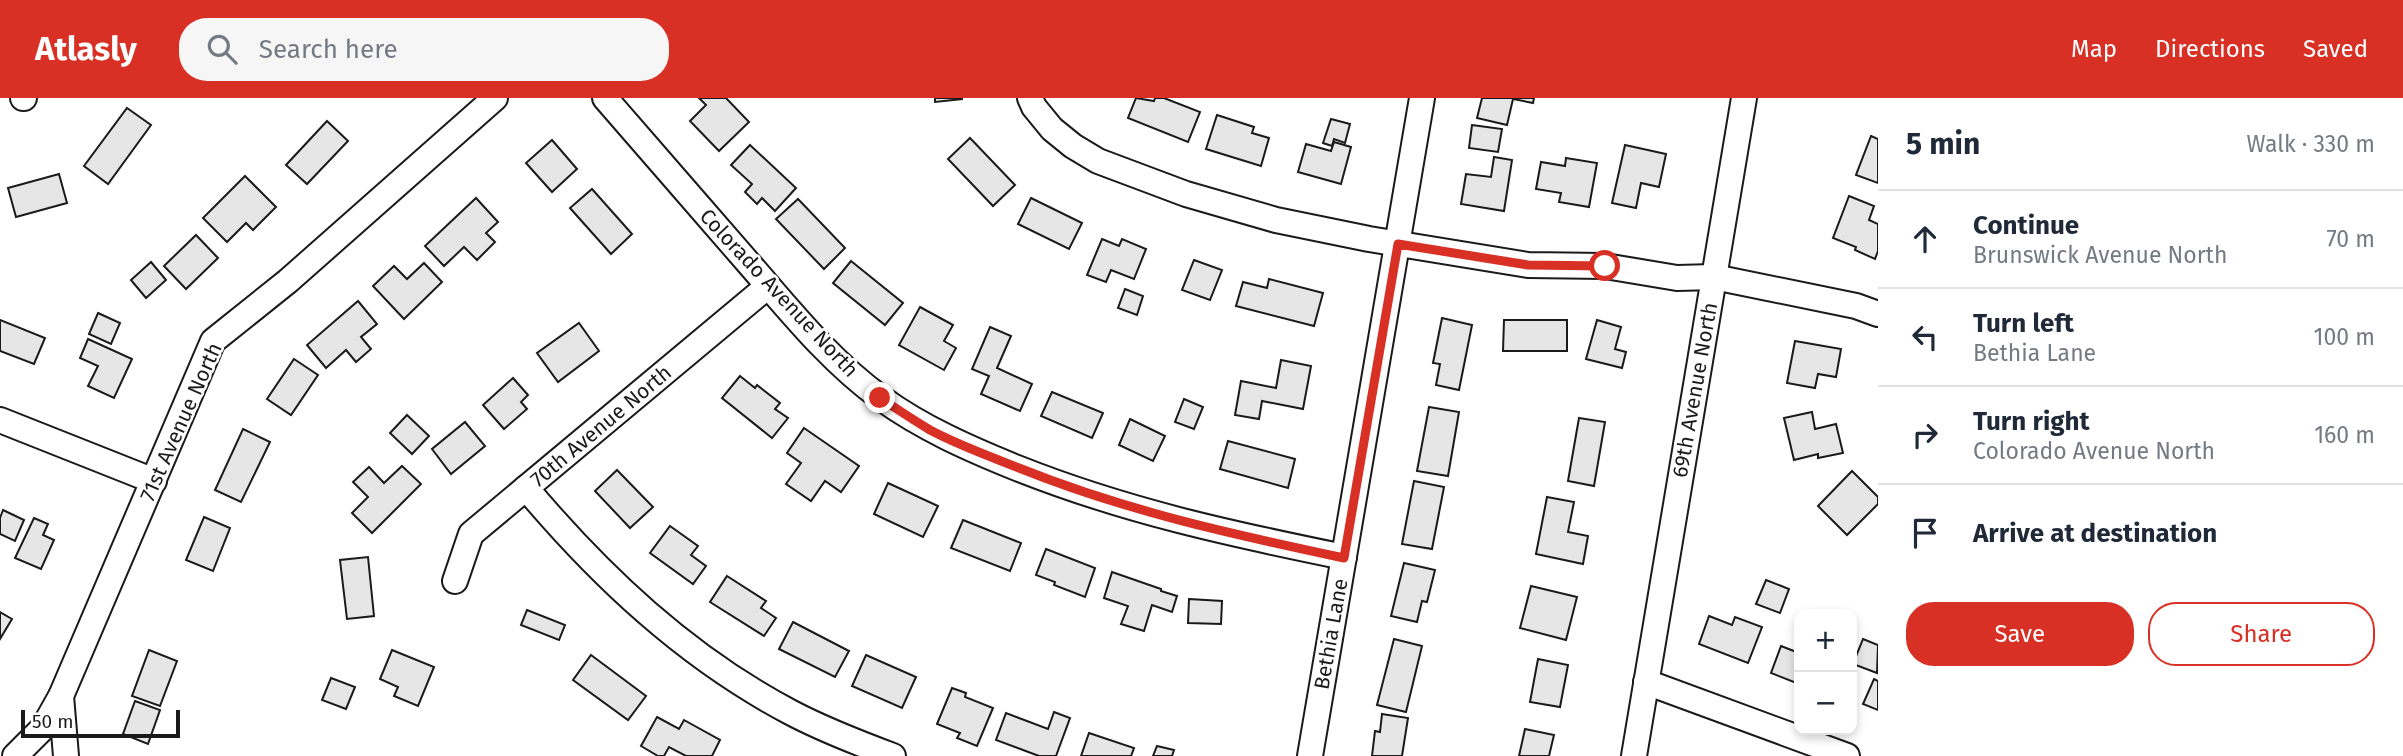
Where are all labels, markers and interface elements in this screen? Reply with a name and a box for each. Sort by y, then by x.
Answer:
search box [179,18,669,81]
text: Atlasly [35,29,137,69]
icon: search [203,30,241,68]
text: Search here [259,34,398,65]
text: Map [2071,35,2117,63]
text: Directions [2155,35,2265,63]
text: Saved [2303,35,2368,63]
text: 5 min [1906,126,1980,162]
text: Walk · 330 m [2247,130,2375,158]
street label: Colorado Avenue North [694,203,864,383]
text: Continue [1973,210,2079,241]
icon: ahead [1906,220,1944,258]
text: 70 m [2326,225,2375,253]
text: Brunswick Avenue North [1973,241,2227,269]
route start [1589,250,1620,281]
street label: 69th Avenue North [1667,300,1723,480]
text: Turn left [1973,308,2074,339]
icon: left [1906,318,1944,356]
text: 100 m [2314,323,2375,351]
street label: 71st Avenue North [134,339,228,505]
text: Bethia Lane [1973,339,2096,367]
street label: 70th Avenue North [525,359,677,493]
route end [864,382,895,413]
text: Turn right [1973,406,2090,437]
icon: right [1906,416,1944,454]
text: 160 m [2314,421,2375,449]
text: Colorado Avenue North [1973,437,2215,465]
icon: arrive [1906,514,1944,552]
text: Arrive at destination [1973,518,2217,549]
street label: Bethia Lane [1308,576,1354,692]
button: Save [1906,602,2134,666]
button: Share [2148,602,2375,666]
map controls [1794,609,1857,735]
button: + [1794,609,1857,672]
button: − [1794,672,1857,735]
scale bar [21,707,180,739]
text: 50 m [32,710,73,733]

